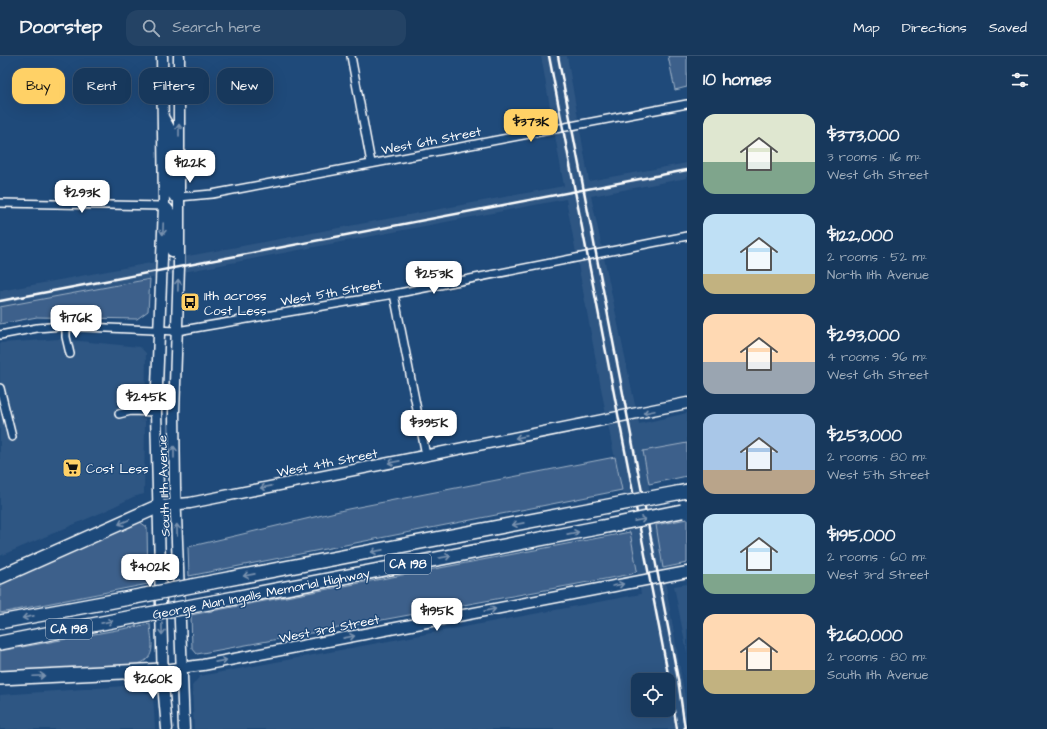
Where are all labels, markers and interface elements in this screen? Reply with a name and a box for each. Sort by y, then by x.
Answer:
search box [126,10,406,46]
text: Doorstep [20,14,102,41]
icon: search [140,17,162,39]
text: Search here [172,17,261,38]
text: Map [853,18,880,38]
text: Directions [902,18,967,38]
text: Saved [989,18,1027,38]
chip: Buy [12,68,65,104]
chip: Rent [73,68,131,104]
chip: Filters [139,68,209,104]
chip: New [217,68,273,104]
text: 10 homes [703,68,772,92]
icon: filters [1009,69,1031,91]
pin: $373K [503,109,559,143]
text: $373K [513,113,549,131]
street label: West 6th Street [380,122,483,159]
one-way arrow [175,124,183,137]
text: $373,000 [827,124,899,148]
icon: home [735,130,783,178]
text: 3 rooms · 116 m² [827,148,921,166]
pin: $122K [162,150,218,184]
text: $122K [174,154,206,172]
text: West 6th Street [827,166,928,184]
pin: $293K [54,180,110,214]
text: $293K [64,184,100,202]
one-way arrow [159,222,167,235]
text: $122,000 [827,224,893,248]
icon: home [735,230,783,278]
text: 2 rooms · 52 m² [827,248,927,266]
pin: $253K [406,261,462,295]
text: $253K [415,265,453,283]
text: North 11th Avenue [827,266,929,284]
street label: West 5th Street [279,275,384,311]
one-way arrow [174,279,182,292]
place label: 11th across Cost Less [204,287,267,320]
bus stop icon: 11th across Cost Less [179,291,201,313]
pin: $176K [48,305,104,339]
text: $176K [60,309,92,327]
text: $293,000 [827,324,900,348]
icon: home [735,330,783,378]
text: 4 rooms · 96 m² [827,348,927,366]
text: West 6th Street [827,366,928,384]
pin: $245K [118,384,174,418]
text: $245K [126,388,166,406]
one-way arrow [643,408,656,416]
pin: $395K [401,410,457,444]
text: $395K [410,414,448,432]
text: $253,000 [827,424,902,448]
icon: home [735,430,783,478]
one-way arrow [515,433,528,441]
street label: South 11th Avenue [153,435,175,537]
street label: West 4th Street [275,444,380,482]
one-way arrow [170,446,178,459]
text: 2 rooms · 80 m² [827,448,927,466]
supermarket icon: Cost Less [61,457,83,479]
one-way arrow [388,458,401,466]
place label: Cost Less [86,460,149,478]
text: West 5th Street [827,466,929,484]
one-way arrow [260,484,273,492]
one-way arrow [633,515,646,523]
one-way arrow [118,519,130,526]
one-way arrow [512,520,525,528]
one-way arrow [174,524,181,537]
text: $195,000 [827,524,896,548]
one-way arrow [566,528,579,536]
icon: home [735,530,783,578]
one-way arrow [371,547,384,555]
text: 2 rooms · 60 m² [827,548,927,566]
one-way arrow [438,553,451,561]
pin: $402K [122,554,178,588]
road number: CA 198 [385,554,431,574]
text: $402K [130,558,170,576]
street label: George Alan Ingalls Memorial Highway [151,564,372,625]
text: West 3rd Street [827,566,929,584]
one-way arrow [243,571,256,579]
one-way arrow [611,581,624,589]
pin: $195K [409,598,465,632]
text: $195K [420,602,454,620]
one-way arrow [484,606,497,614]
street label: West 3rd Street [277,610,382,648]
one-way arrow [21,613,34,621]
one-way arrow [100,618,113,626]
road number: CA 198 [46,619,92,639]
one-way arrow [158,622,166,635]
text: $260,000 [827,624,903,648]
icon: home [735,630,783,678]
one-way arrow [342,633,355,641]
text: 2 rooms · 80 m² [827,648,927,666]
one-way arrow [214,657,227,665]
pin: $260K [125,666,181,700]
text: South 11th Avenue [827,666,929,684]
text: $260K [134,670,172,688]
one-way arrow [32,672,45,679]
map controls [631,673,675,717]
button: locate [631,673,675,717]

